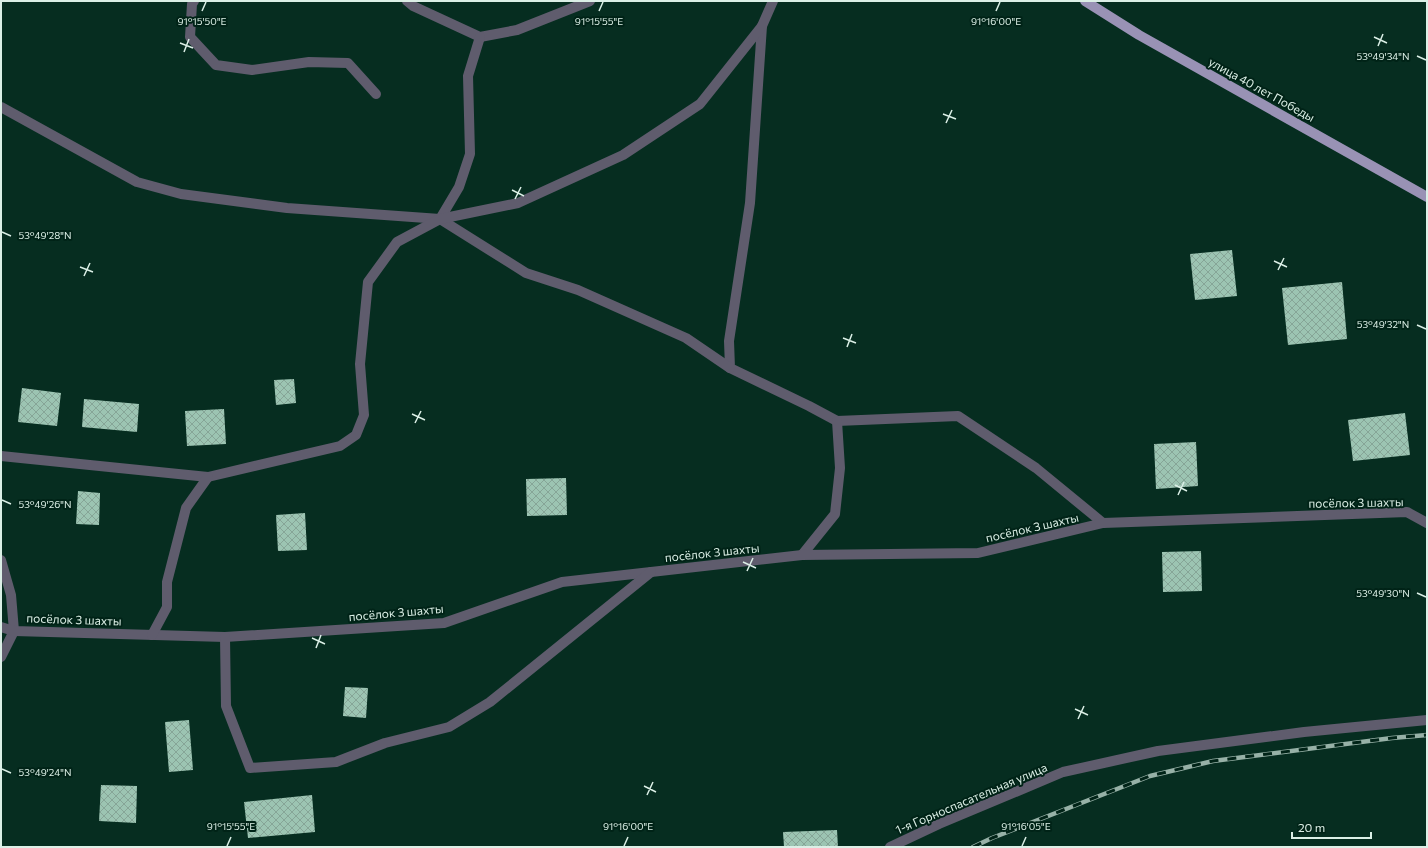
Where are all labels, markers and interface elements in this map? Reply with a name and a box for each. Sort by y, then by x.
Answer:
text: 91°15'50"E [177,15,227,27]
text: 91°15'55"E [575,15,623,27]
text: 91°16'00"E [971,15,1021,27]
text: 53°49'34"N [1356,50,1410,62]
street label: улица 40 лет Победы [1207,54,1317,124]
text: 53°49'28"N [18,229,72,241]
text: 53°49'32"N [1357,318,1409,330]
street label: посёлок 3 шахты [1308,494,1404,510]
text: 53°49'26"N [18,498,72,510]
street label: посёлок 3 шахты [984,509,1080,545]
street label: посёлок 3 шахты [664,540,760,564]
text: 53°49'30"N [1356,587,1410,599]
street label: посёлок 3 шахты [348,601,444,623]
street label: посёлок 3 шахты [26,610,122,628]
street label: 1-я Горноспасательная улица [893,760,1049,836]
text: 53°49'24"N [19,766,71,778]
scale bar [1292,814,1371,840]
text: 91°15'55"E [207,820,255,832]
text: 91°16'00"E [603,820,653,832]
text: 91°16'05"E [1001,820,1051,832]
text: 20 m [1298,820,1325,834]

